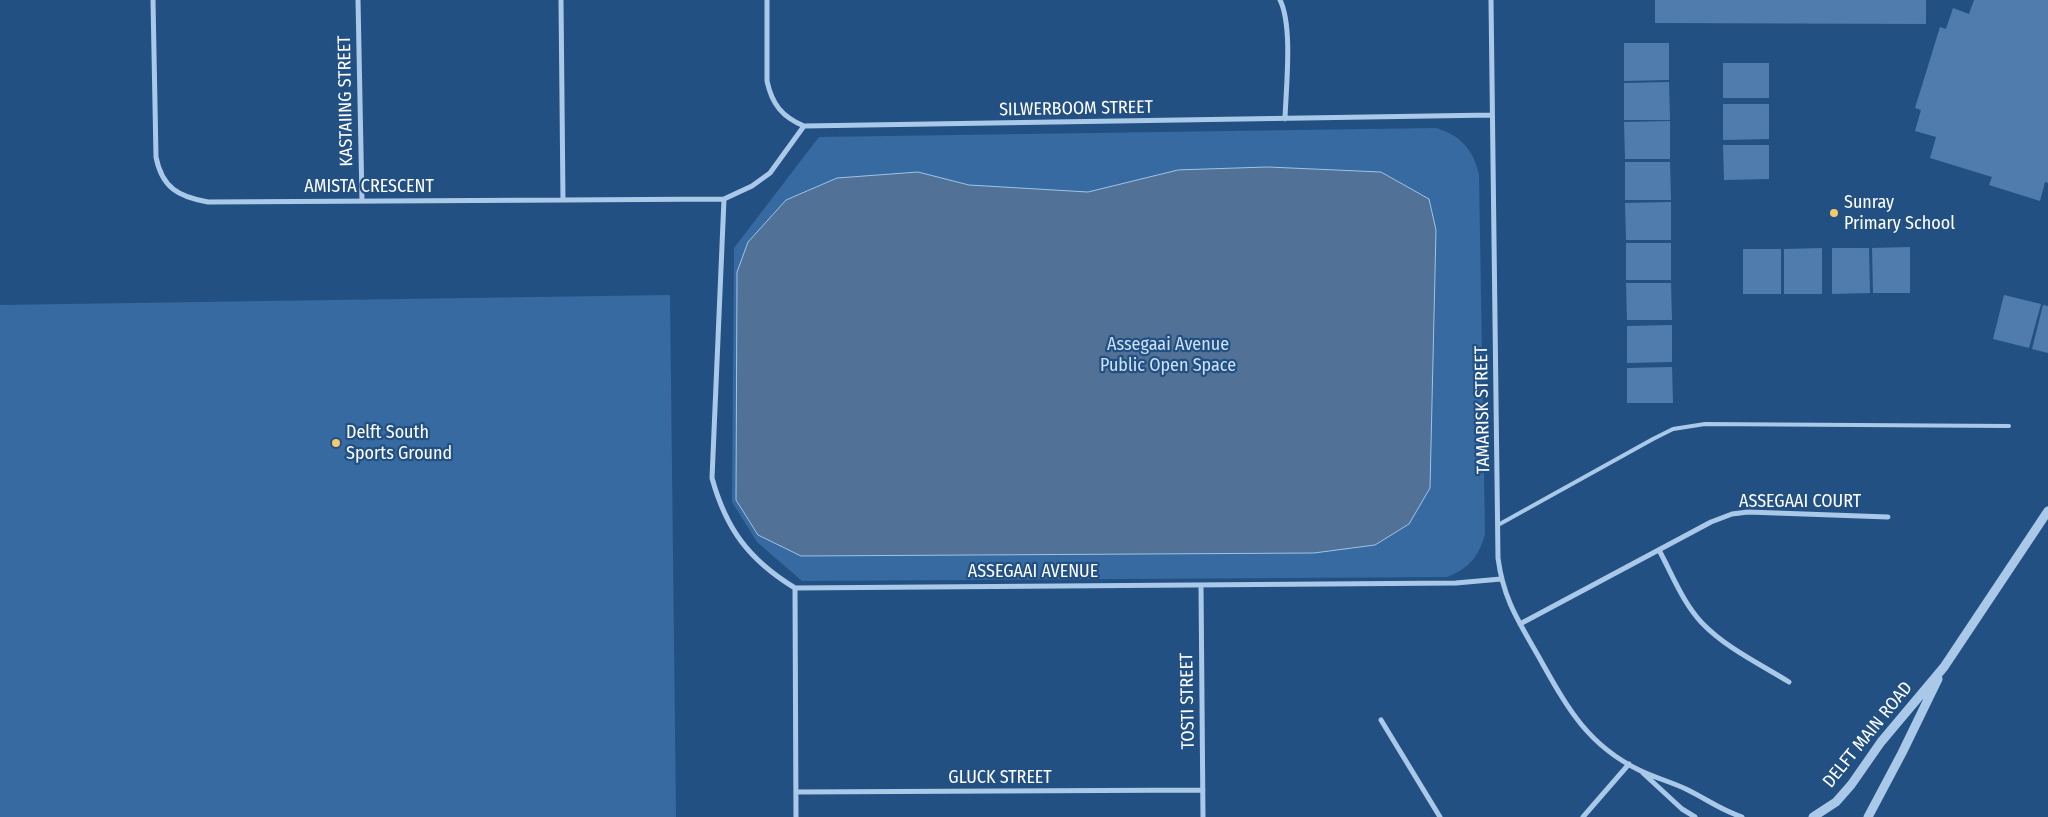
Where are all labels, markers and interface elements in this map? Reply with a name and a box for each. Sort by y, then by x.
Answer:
street label: KASTAIING STREET [334,35,358,167]
street label: SILWERBOOM STREET [999,97,1153,121]
street label: AMISTA CRESCENT [304,176,434,198]
place label: Sunray Primary School [1844,192,1955,234]
marker: Sunray Primary School [1828,207,1840,219]
park label: Assegaai Avenue Public Open Space [1100,334,1236,376]
street label: TAMARISK STREET [1471,346,1495,474]
place label: Delft South Sports Ground [346,422,452,464]
marker: Delft South Sports Ground [330,437,342,449]
street label: ASSEGAAI COURT [1739,491,1861,513]
street label: ASSEGAAI AVENUE [968,561,1098,583]
street label: TOSTI STREET [1176,652,1200,750]
street label: DELFT MAIN ROAD [1819,678,1917,792]
street label: GLUCK STREET [948,767,1052,789]

